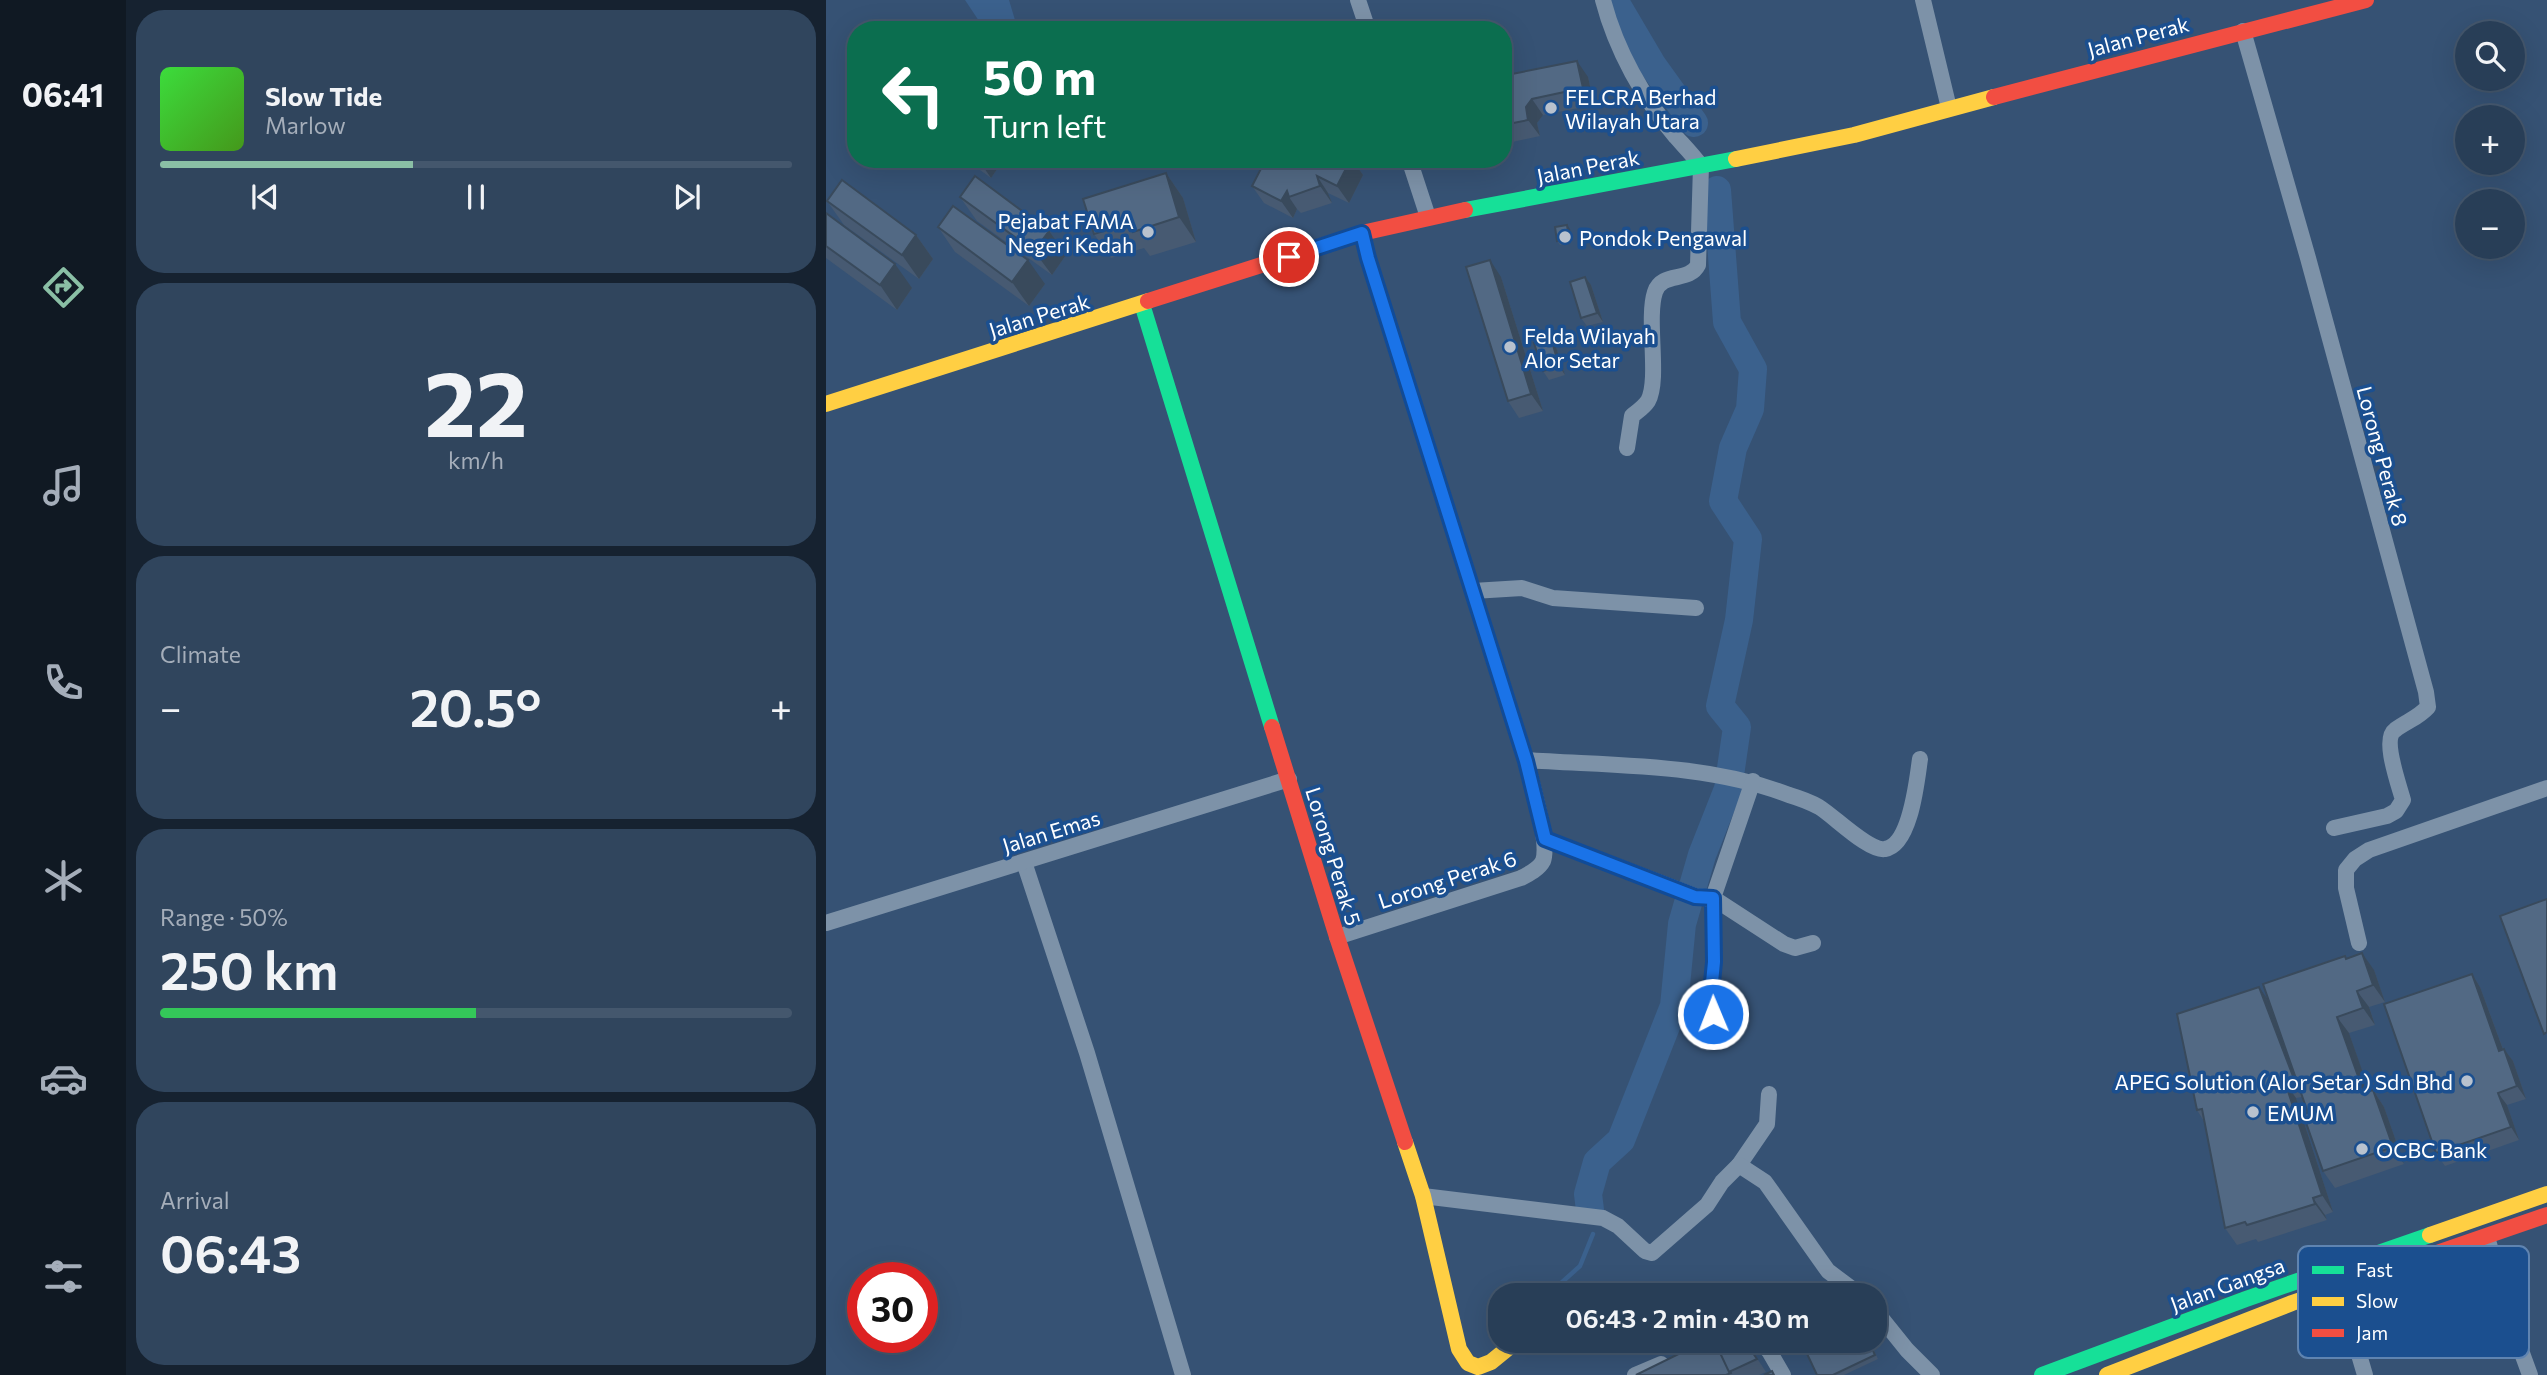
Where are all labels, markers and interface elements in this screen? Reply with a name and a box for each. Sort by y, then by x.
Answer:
street label: Jalan Perak [2085,10,2191,62]
map controls [2455,21,2525,259]
button: search [2455,21,2525,91]
text: 50 m [983,45,1096,105]
icon: left [868,49,959,140]
text: 06:41 [22,74,104,114]
text: Slow Tide [265,80,382,111]
place label: FELCRA Berhad Wilayah Utara [1565,84,1716,133]
marker: FELCRA Berhad Wilayah Utara [1543,100,1559,116]
text: Turn left [983,105,1107,145]
button: + [2455,105,2525,175]
text: Marlow [265,111,346,139]
street label: Jalan Perak [1535,144,1641,188]
icon: previous [246,178,284,216]
icon: pause [457,178,495,216]
icon: next [668,178,706,216]
button: − [2455,189,2525,259]
place label: Pejabat FAMA Negeri Kedah [997,208,1134,257]
marker: Pejabat FAMA Negeri Kedah [1140,224,1156,240]
place label: Pondok Pengawal [1579,225,1747,250]
pin [1259,227,1319,287]
marker: Pondok Pengawal [1557,229,1573,245]
icon: arrive [1270,238,1308,276]
icon: directions [39,263,88,312]
street label: Jalan Perak [986,288,1092,342]
place label: Felda Wilayah Alor Setar [1524,323,1656,372]
marker: Felda Wilayah Alor Setar [1502,339,1518,355]
text: 22 [424,344,528,456]
street label: Lorong Perak 8 [2352,383,2414,529]
text: km/h [448,446,504,474]
icon: music [39,461,88,510]
text: Climate [160,640,241,668]
icon: phone [39,658,88,707]
text: 20.5° [410,674,541,738]
text: − [160,683,182,730]
text: + [770,683,792,730]
street label: Lorong Perak 5 [1301,784,1367,928]
street label: Jalan Emas [999,804,1103,858]
street label: Lorong Perak 6 [1375,845,1519,913]
icon: climate [39,856,88,905]
text: Range · 50% [160,903,288,931]
text: 250 km [160,937,338,1001]
position arrow [1676,977,1750,1051]
icon: car [39,1054,88,1103]
place label: APEG Solution (Alor Setar) Sdn Bhd [2115,1069,2453,1094]
marker: APEG Solution (Alor Setar) Sdn Bhd [2459,1073,2475,1089]
place label: EMUM [2267,1100,2335,1125]
marker: EMUM [2245,1104,2261,1120]
place label: OCBC Bank [2376,1137,2487,1162]
marker: OCBC Bank [2354,1141,2370,1157]
text: Arrival [160,1186,230,1214]
text: 06:43 [160,1220,301,1284]
legend [2298,1246,2529,1358]
icon: filters [39,1252,88,1301]
street label: Jalan Gangsa [2166,1252,2288,1316]
text: Fast [2356,1258,2393,1281]
speed limit sign: 30 [847,1262,938,1353]
text: Slow [2356,1289,2398,1312]
text: 06:43 · 2 min · 430 m [1566,1302,1809,1333]
text: Jam [2356,1321,2388,1344]

